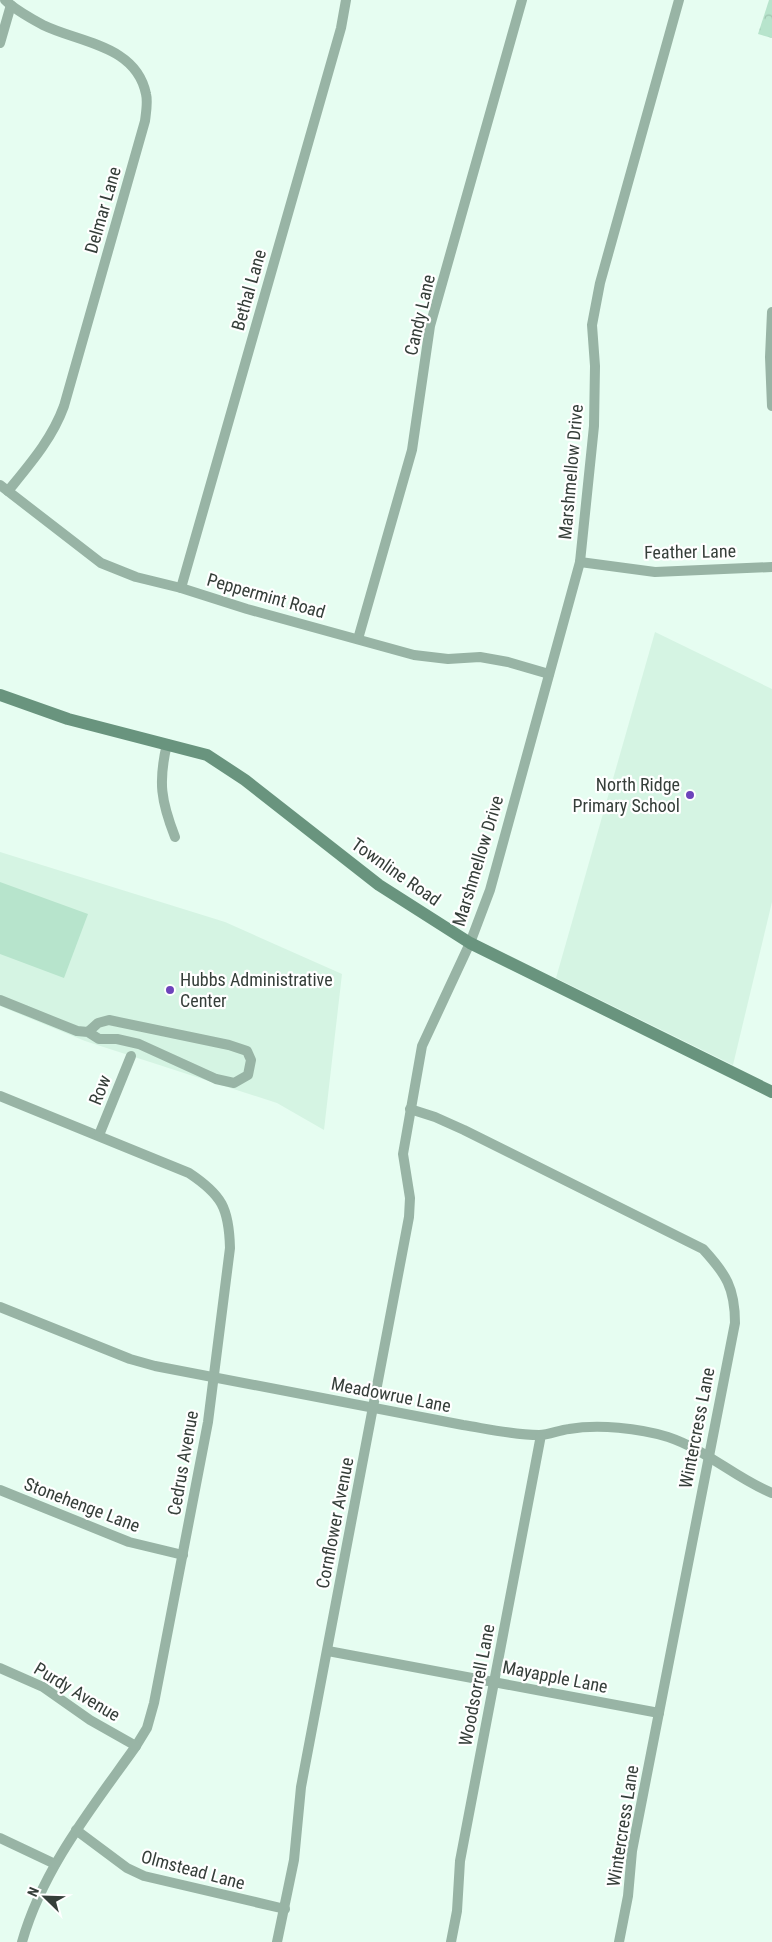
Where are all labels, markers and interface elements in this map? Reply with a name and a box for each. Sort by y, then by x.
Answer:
street label: Delmar Lane [80,164,125,256]
street label: Bethal Lane [227,247,270,333]
street label: Candy Lane [400,272,439,357]
street label: Marshmellow Drive [554,403,587,540]
street label: Feather Lane [644,540,736,563]
street label: Peppermint Road [205,569,328,622]
place label: North Ridge Primary School [572,774,680,816]
marker: North Ridge Primary School [684,789,696,801]
street label: Marshmellow Drive [448,793,507,929]
street label: Townline Road [348,833,445,910]
place label: Hubbs Administrative Center [180,969,333,1011]
marker: Hubbs Administrative Center [164,984,176,996]
street label: Row [84,1072,115,1108]
street label: Wintercress Lane [675,1366,719,1490]
street label: Meadowrue Lane [329,1373,453,1416]
street label: Cedrus Avenue [163,1409,202,1517]
street label: Cornflower Avenue [311,1456,358,1590]
street label: Stonehenge Lane [21,1473,143,1536]
street label: Woodsorrell Lane [454,1622,499,1748]
street label: Mayapple Lane [501,1656,610,1697]
street label: Purdy Avenue [31,1658,124,1725]
street label: Wintercress Lane [603,1764,642,1888]
street label: Olmstead Lane [139,1846,247,1893]
north arrow [20,1872,70,1922]
text: N [24,1885,42,1899]

